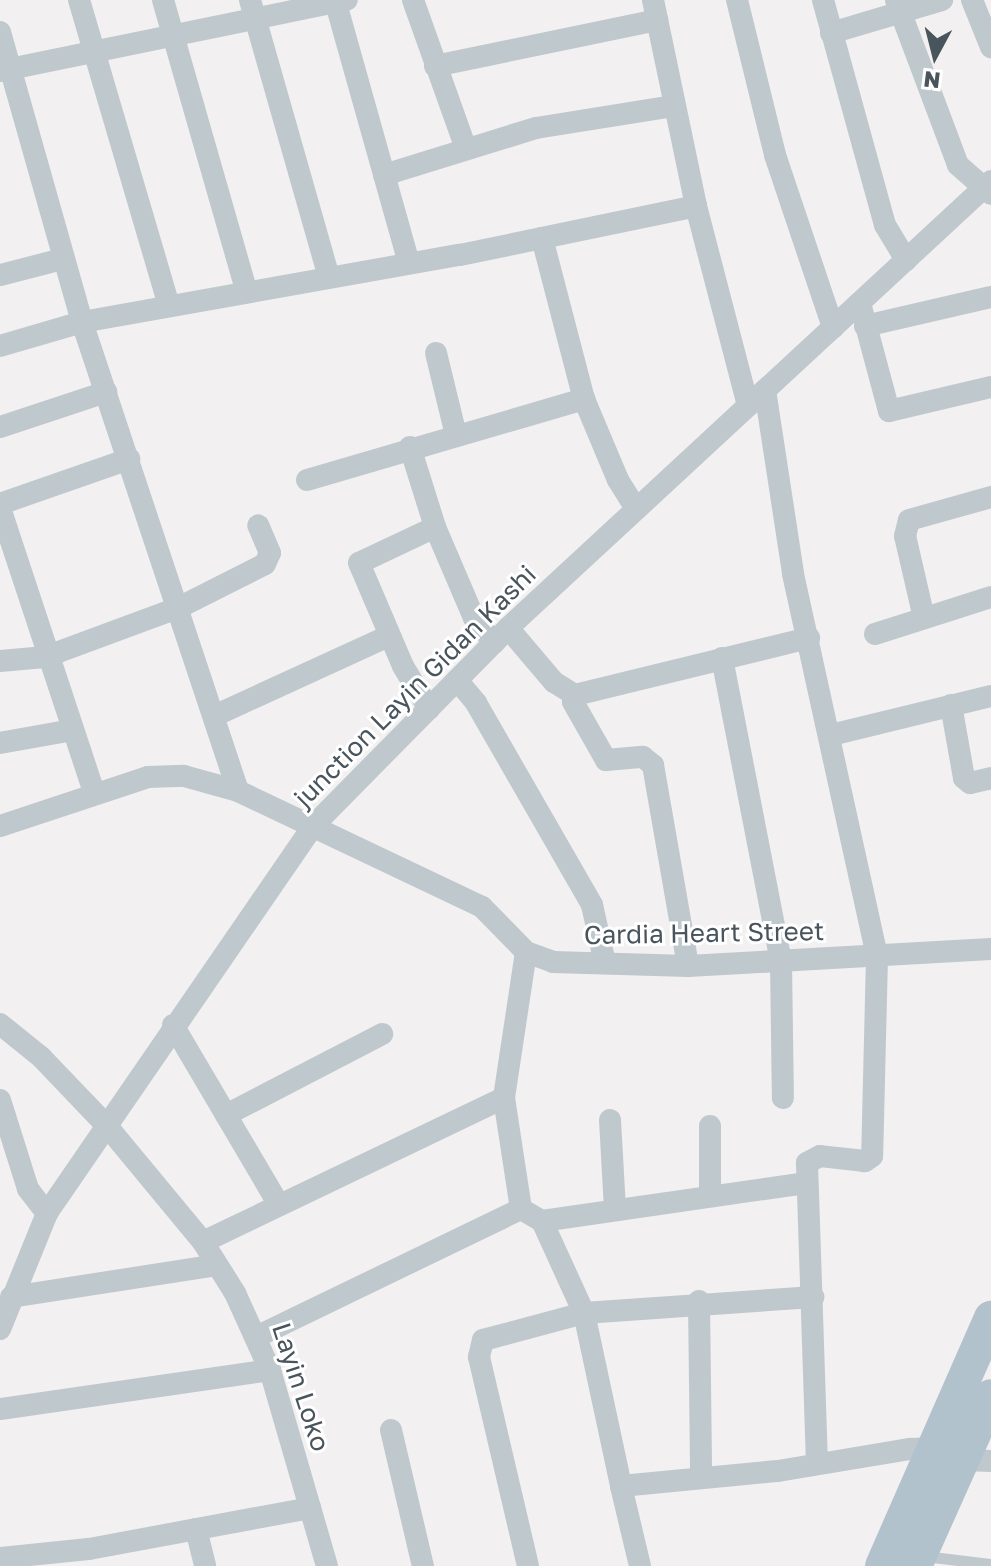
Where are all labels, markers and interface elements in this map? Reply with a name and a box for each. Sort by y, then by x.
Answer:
north arrow [895,16,975,96]
text: N [922,66,942,95]
street label: junction Layin Gidan Kashi [288,559,542,813]
street label: Cardia Heart Street [584,915,824,951]
street label: Layin Loko [266,1319,336,1455]

